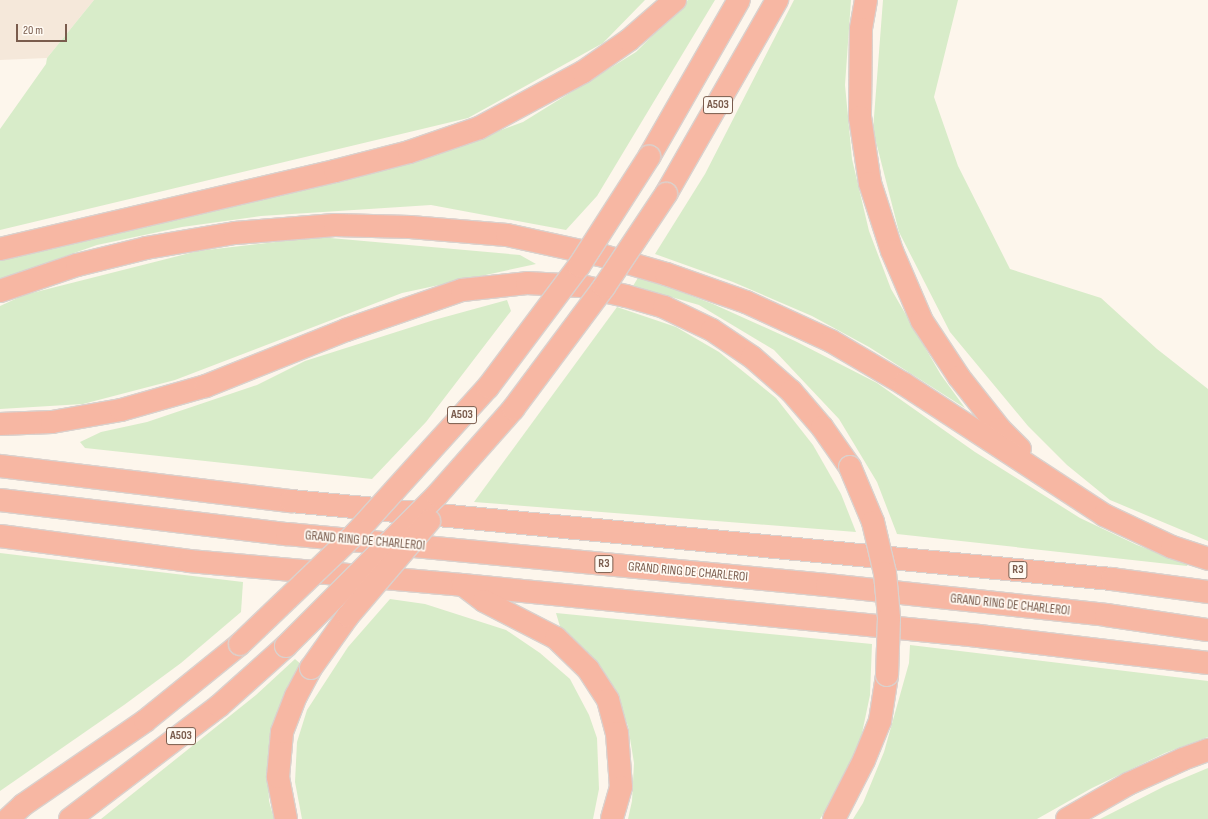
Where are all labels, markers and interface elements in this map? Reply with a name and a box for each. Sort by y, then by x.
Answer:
scale bar [18,16,69,42]
text: 20 m [23,23,43,38]
road number: A503 [703,95,733,115]
road number: A503 [447,405,477,425]
street label: GRAND RING DE CHARLEROI [304,528,426,554]
road number: R3 [594,554,614,574]
street label: GRAND RING DE CHARLEROI [627,559,749,585]
road number: R3 [1008,560,1028,580]
street label: GRAND RING DE CHARLEROI [949,591,1071,619]
road number: A503 [166,726,196,746]

